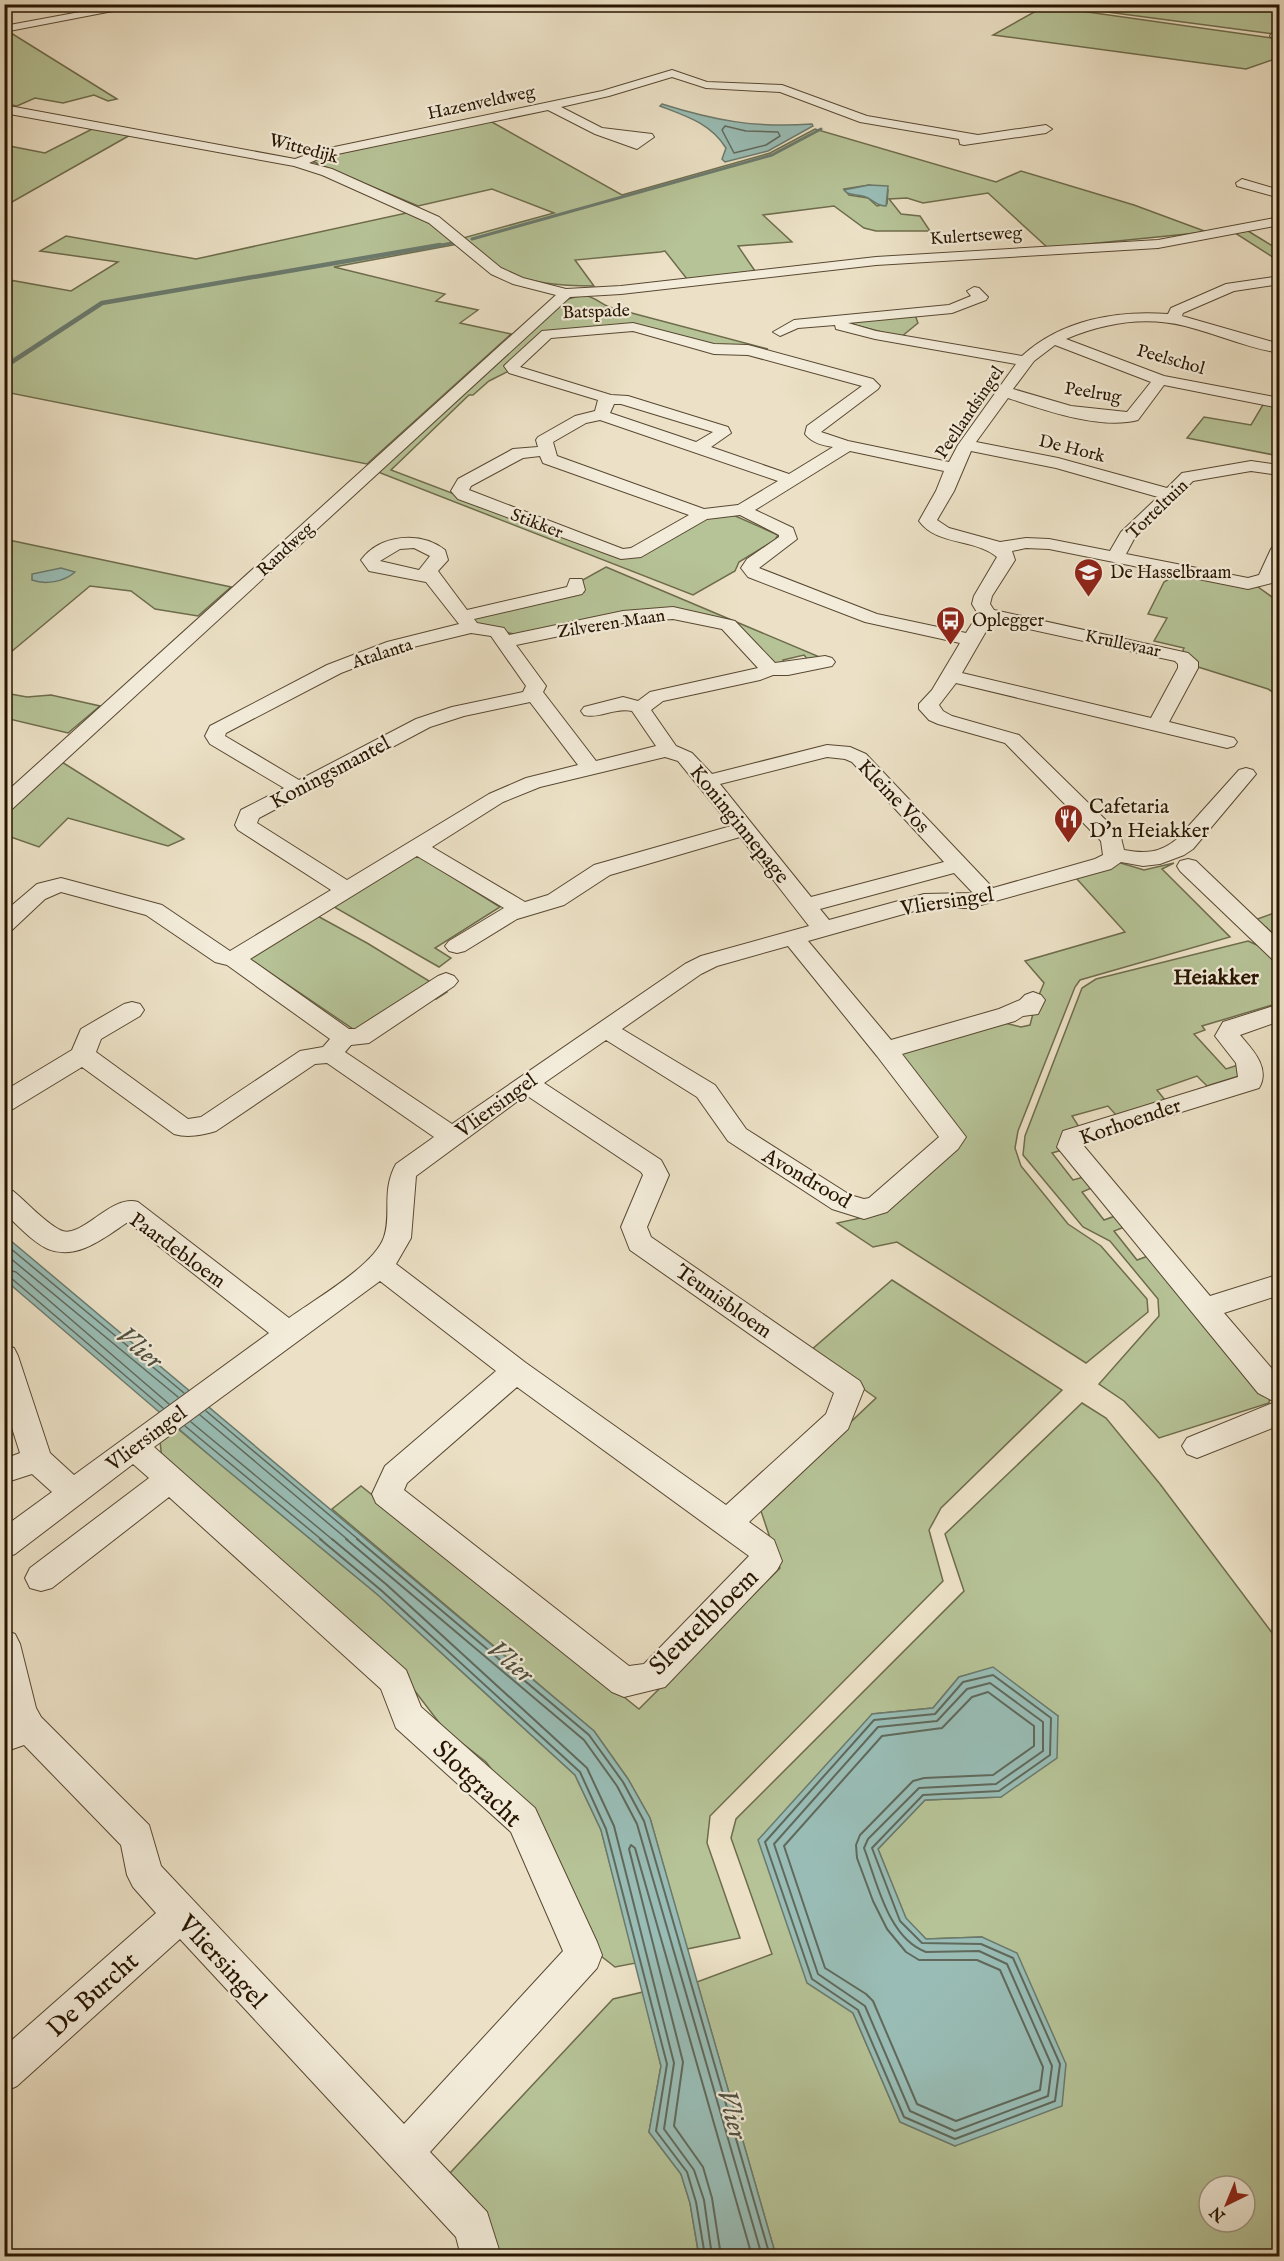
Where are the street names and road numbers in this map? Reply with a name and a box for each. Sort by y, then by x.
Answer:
street label: Hazenveldweg [425,81,537,126]
street label: Wittedijk [266,129,341,170]
street label: Kulertseweg [929,222,1023,251]
street label: Batspade [562,300,630,325]
street label: Peelschol [1134,340,1207,381]
street label: Peellandsingel [931,362,1010,464]
street label: Peelrug [1063,378,1123,409]
street label: De Hork [1036,430,1108,469]
street label: Torteltuin [1122,475,1194,545]
street label: Stikker [507,504,566,545]
street label: Randweg [253,518,320,582]
street label: Zilveren Maan [556,605,667,644]
street label: Krullevaar [1083,625,1163,664]
street label: Atalanta [348,634,416,675]
street label: Koningsmantel [266,730,396,816]
street label: Kleine Vos [851,754,935,840]
street label: Koninginnepage [683,760,795,890]
street label: Vliersingel [898,882,996,923]
street label: Vliersingel [450,1068,543,1145]
street label: Korhoender [1076,1092,1185,1152]
street label: Avondrood [756,1143,856,1216]
street label: Paardebloem [124,1207,231,1295]
street label: Teunisbloem [669,1259,777,1345]
street label: Vliersingel [100,1400,193,1479]
street label: Sleutelbloem [642,1561,766,1683]
street label: Slotgracht [425,1733,529,1835]
street label: Vliersingel [169,1908,274,2016]
street label: De Burcht [40,1945,146,2045]

